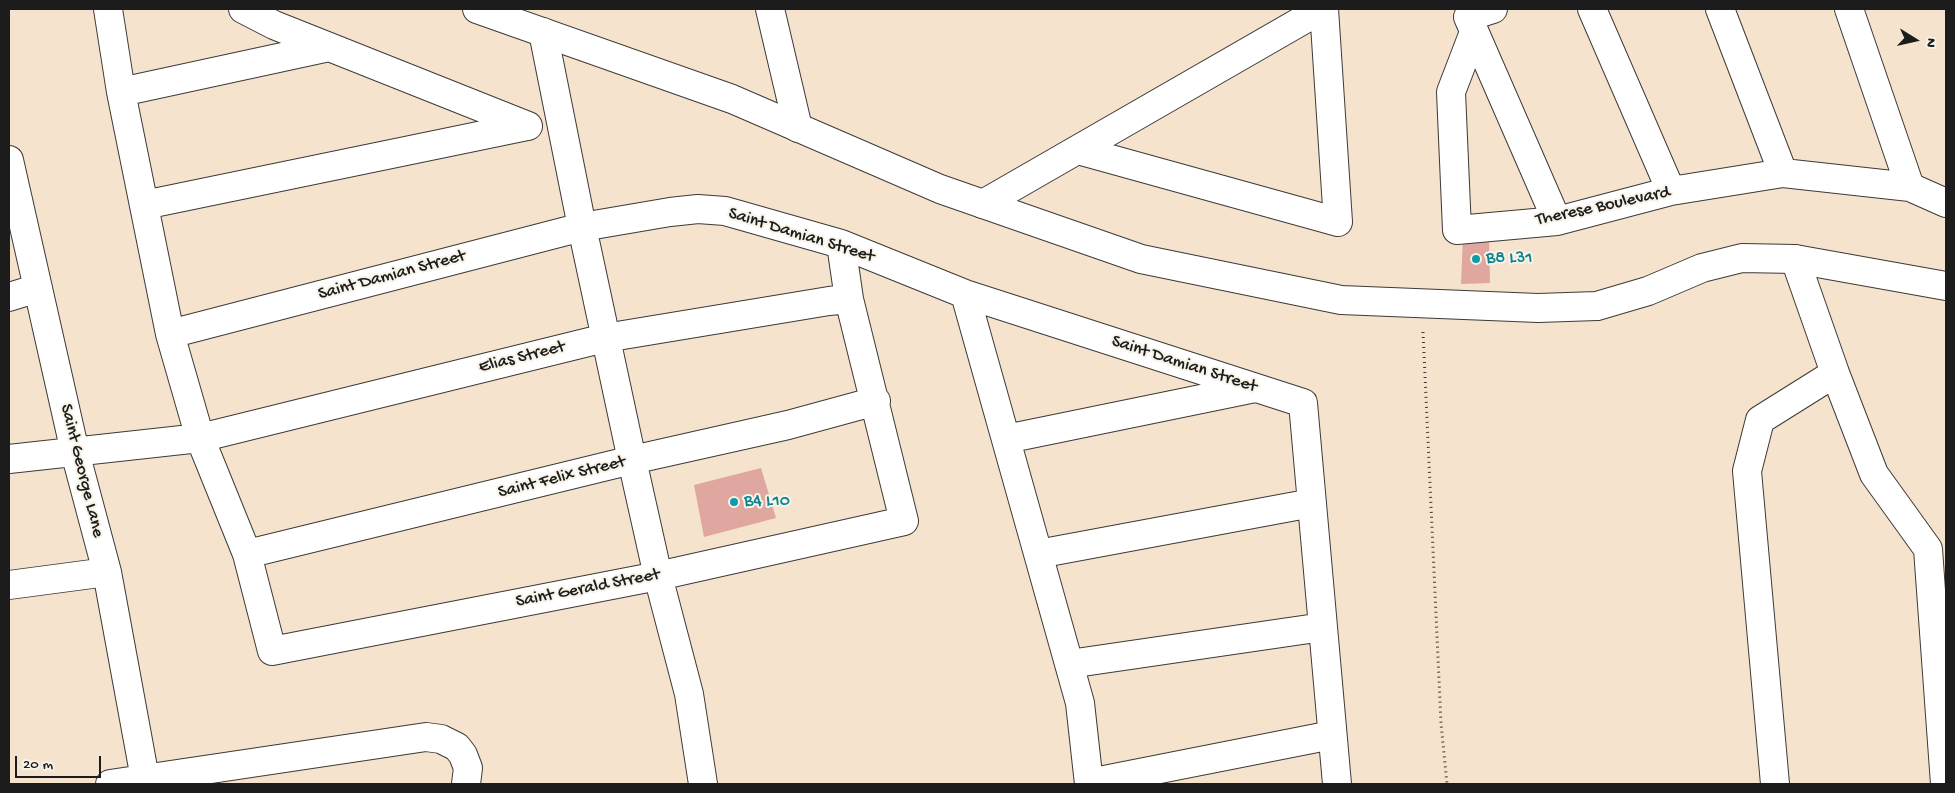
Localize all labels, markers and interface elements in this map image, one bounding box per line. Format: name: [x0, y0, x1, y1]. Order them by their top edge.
north arrow: [1890, 15, 1940, 65]
text: N: [1921, 37, 1939, 49]
street label: Therese Boulevard: [1534, 182, 1672, 232]
street label: Saint Damian Street: [725, 204, 877, 268]
street label: Saint Damian Street: [316, 246, 468, 306]
place label: B8 L31: [1486, 248, 1533, 270]
marker: B8 L31: [1470, 253, 1482, 265]
street label: Saint Damian Street: [1109, 331, 1259, 399]
street label: Elias Street: [477, 337, 567, 379]
street label: Saint George Lane: [54, 402, 108, 540]
street label: Saint Felix Street: [496, 452, 628, 504]
place label: B4 L10: [744, 491, 790, 513]
marker: B4 L10: [728, 496, 740, 508]
street label: Saint Gerald Street: [514, 564, 662, 614]
scale bar: [18, 746, 104, 778]
text: 20 m: [23, 756, 53, 774]

